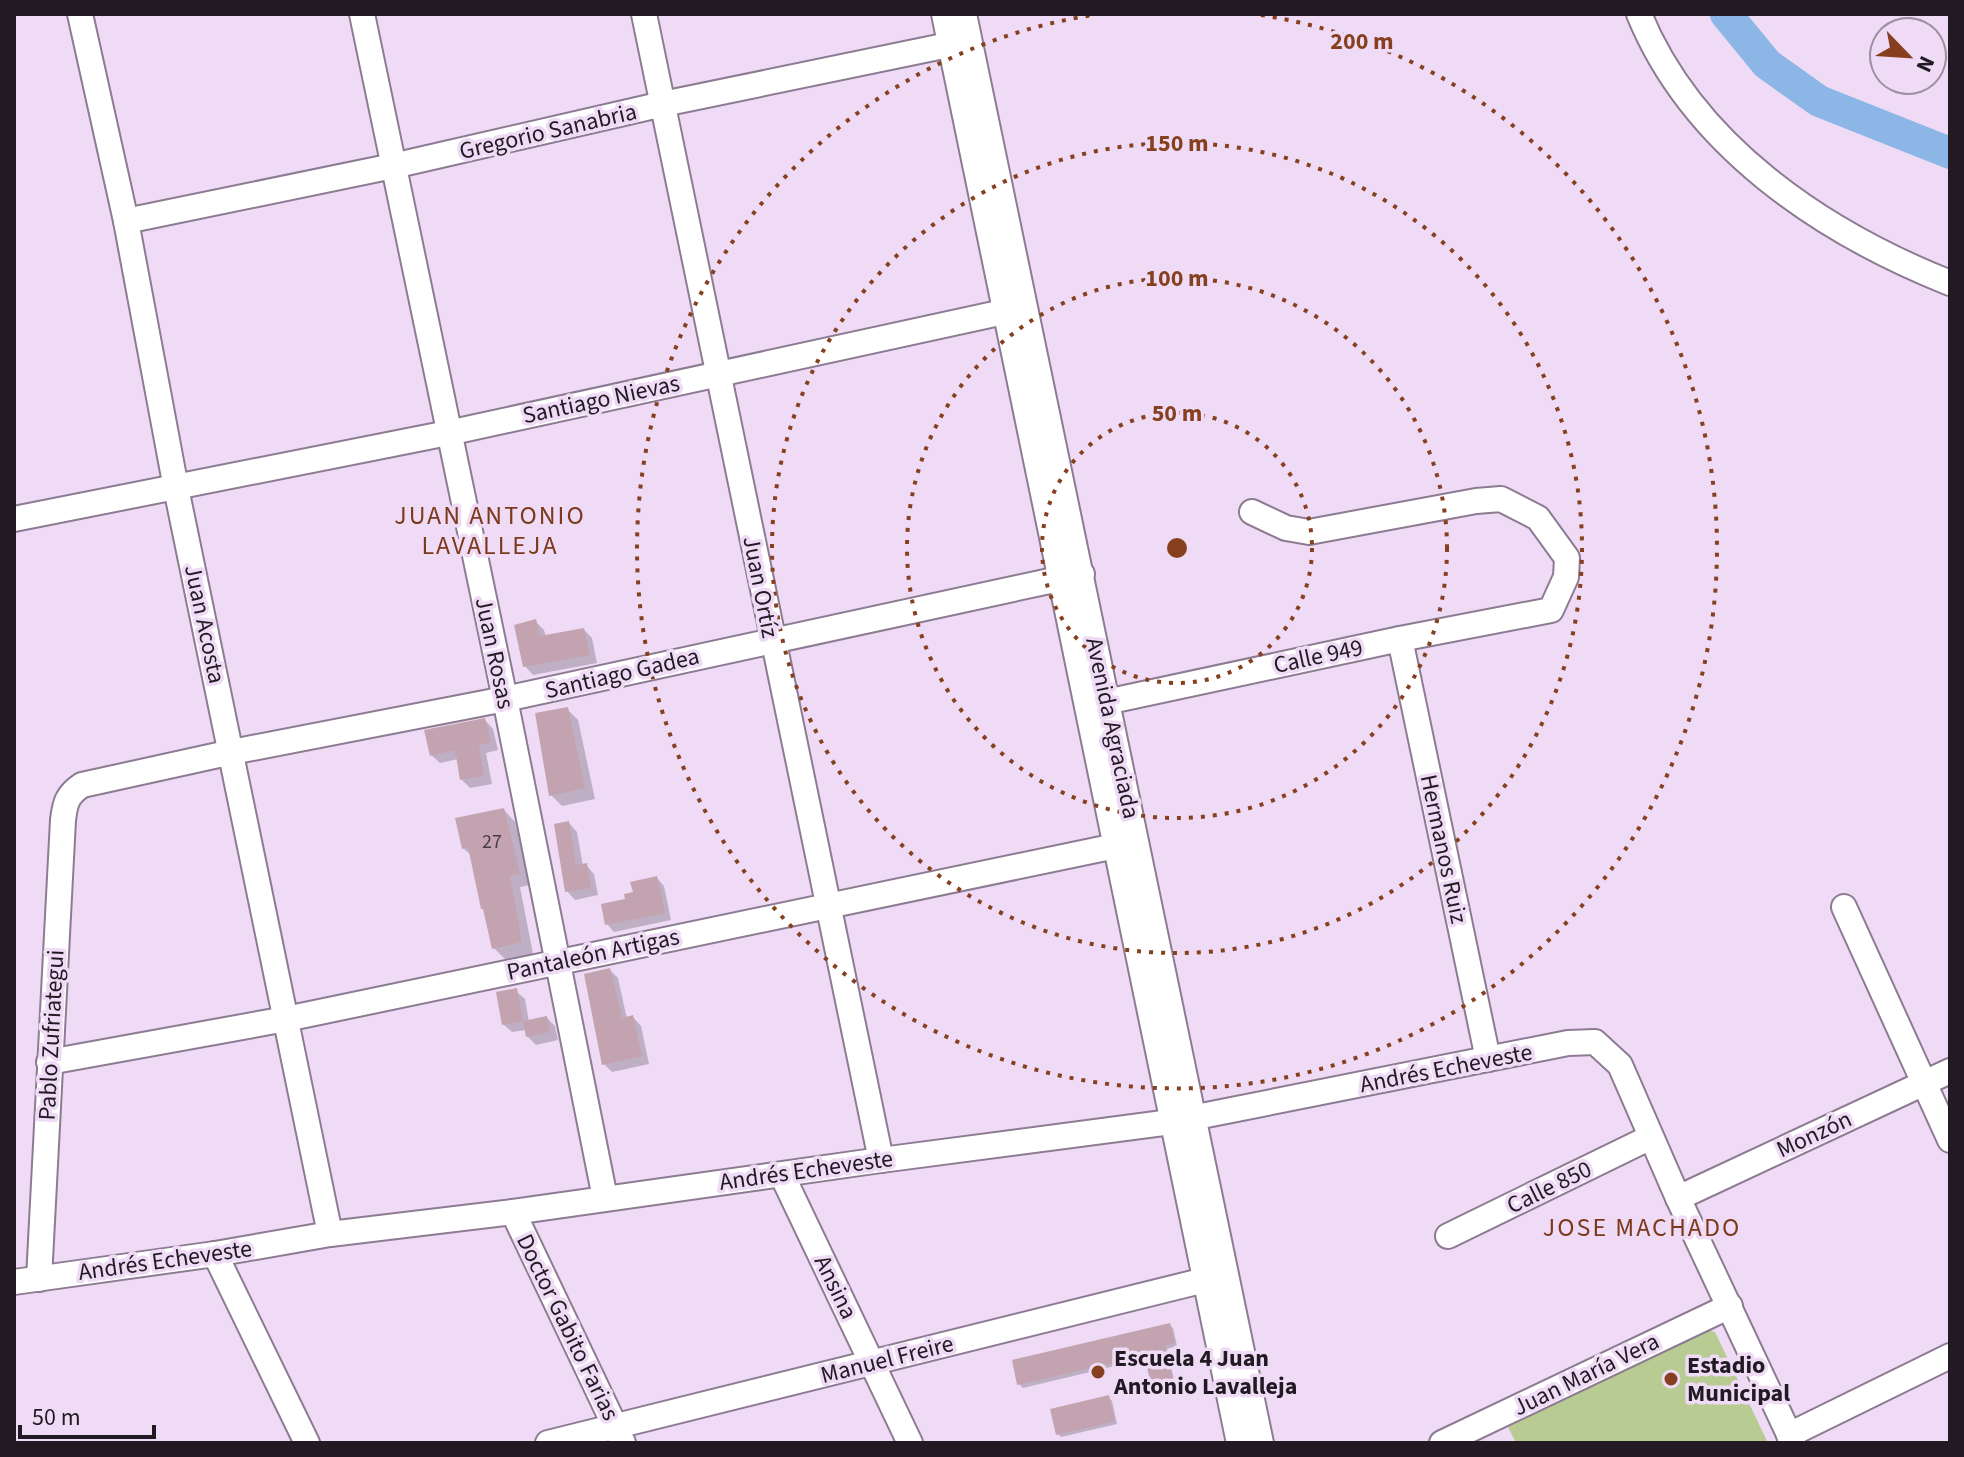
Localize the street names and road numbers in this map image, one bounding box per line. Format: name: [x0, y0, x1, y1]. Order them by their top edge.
street label: Gregorio Sanabria: [456, 94, 640, 169]
street label: Santiago Nievas: [519, 366, 683, 433]
street label: Juan Ortíz: [733, 533, 788, 641]
street label: Juan Acosta: [175, 562, 234, 687]
street label: Juan Rosas: [466, 594, 523, 712]
street label: Calle 949: [1270, 630, 1366, 683]
street label: Avenida Agraciada: [1076, 634, 1149, 822]
street label: Santiago Gadea: [541, 639, 703, 708]
street label: Hermanos Ruiz: [1411, 771, 1476, 927]
street label: Pantaleón Artigas: [504, 919, 683, 990]
street label: Pablo Zufriategui: [30, 949, 73, 1121]
street label: Andrés Echeveste: [1357, 1035, 1535, 1102]
street label: Monzón: [1771, 1102, 1858, 1167]
street label: Andrés Echeveste: [717, 1141, 895, 1200]
street label: Calle 850: [1501, 1152, 1598, 1223]
street label: Doctor Gabito Farias: [507, 1228, 628, 1426]
street label: Andrés Echeveste: [76, 1231, 254, 1290]
street label: Ansina: [805, 1249, 866, 1325]
street label: Juan María Vera: [1507, 1324, 1665, 1425]
street label: Manuel Freire: [817, 1326, 957, 1393]

